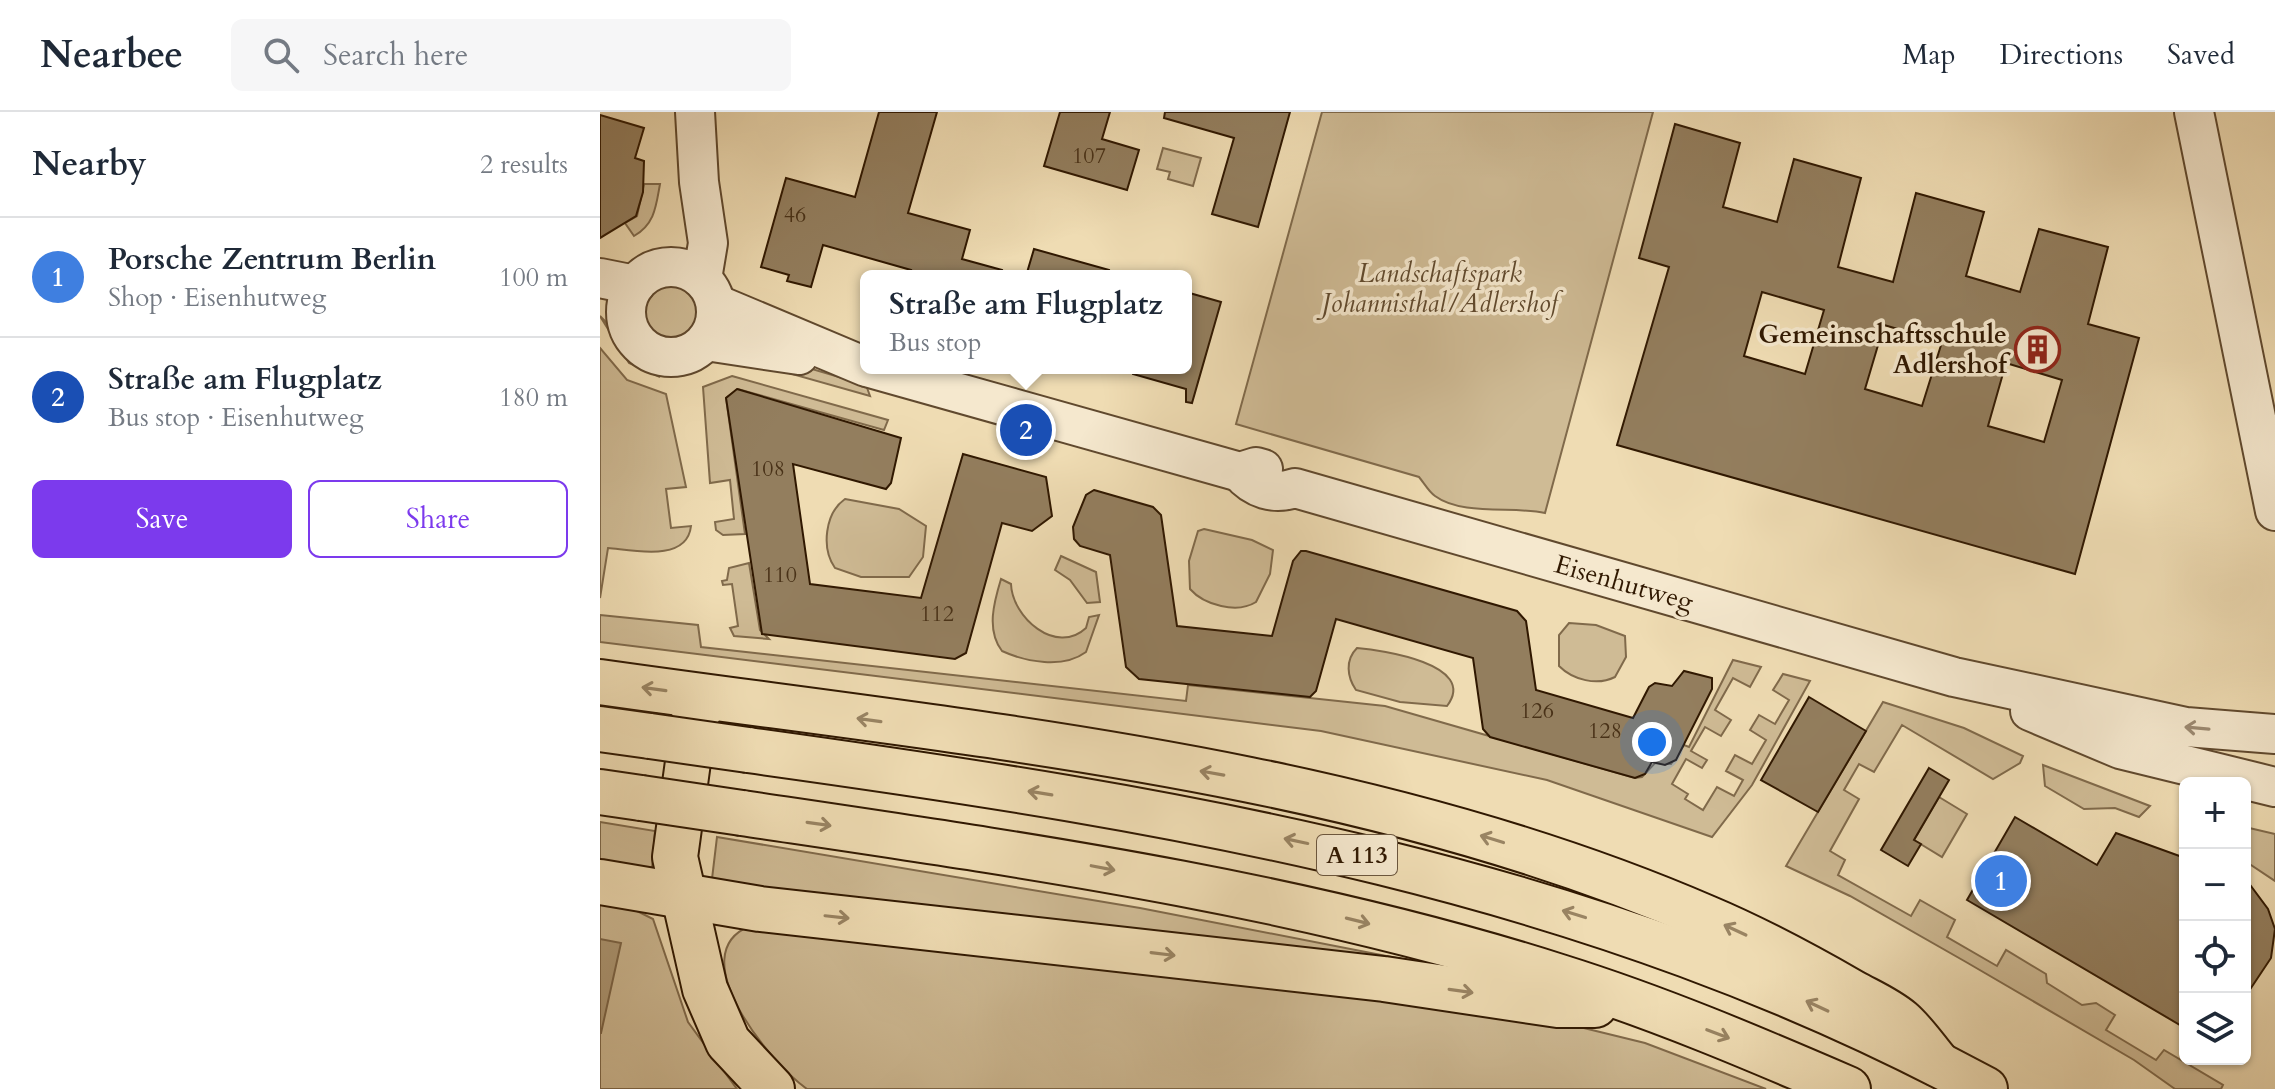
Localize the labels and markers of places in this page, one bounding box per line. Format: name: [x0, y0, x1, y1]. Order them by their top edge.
place label: Gemeinschaftsschule Adlershof: [1758, 317, 2011, 382]
building icon: Gemeinschaftsschule Adlershof: [2014, 325, 2062, 373]
pin: 2: [1000, 400, 1052, 460]
pin: 1: [1975, 851, 2027, 911]

